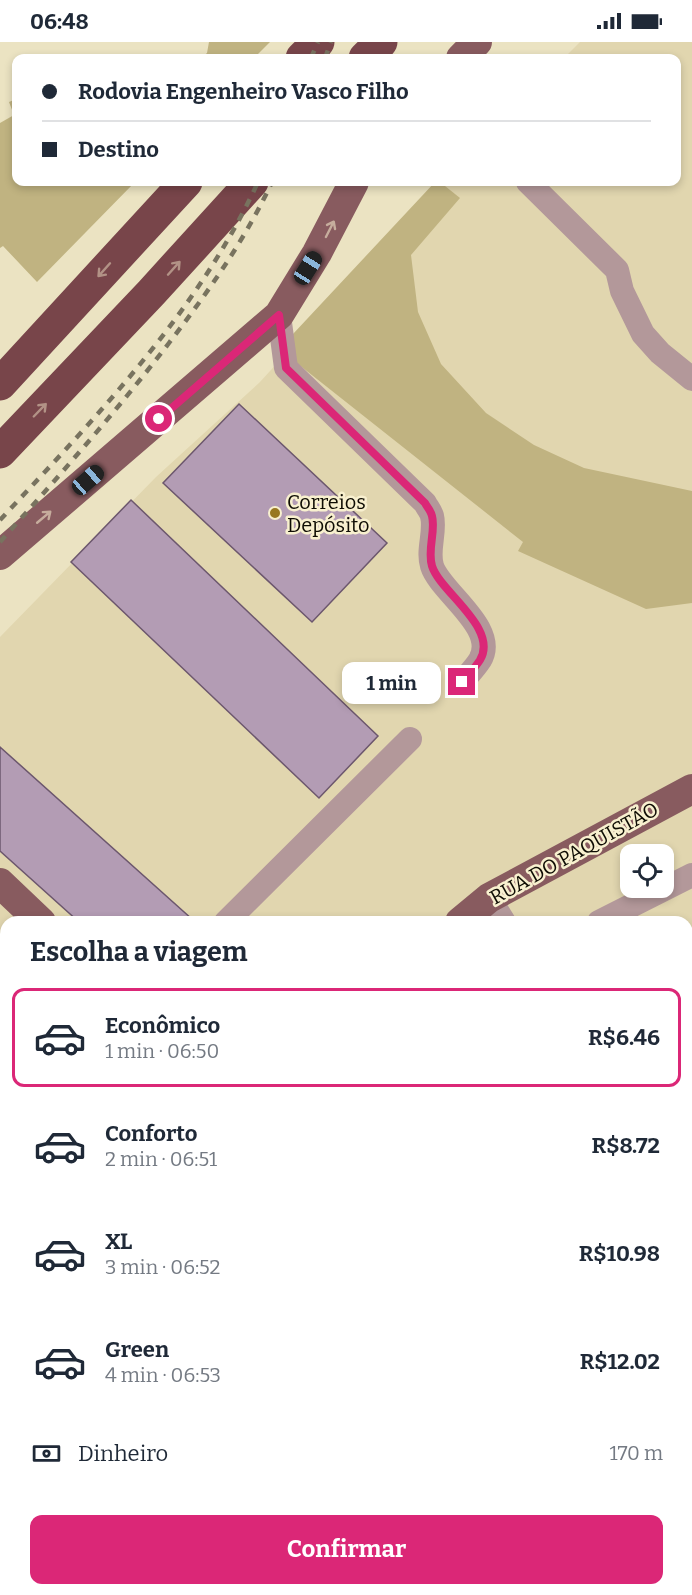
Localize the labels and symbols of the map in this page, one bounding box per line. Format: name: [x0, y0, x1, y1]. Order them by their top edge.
one-way arrow: [324, 220, 336, 238]
car: [291, 248, 325, 288]
one-way arrow: [167, 261, 181, 276]
one-way arrow: [96, 263, 111, 278]
one-way arrow: [33, 402, 48, 417]
route start: [145, 405, 172, 432]
car: [69, 461, 107, 499]
place label: Correios Depósito: [287, 490, 370, 537]
marker: Correios Depósito: [268, 506, 282, 520]
one-way arrow: [37, 510, 52, 524]
callout: 1 min: [342, 661, 441, 703]
route end: [448, 668, 475, 695]
street label: RUA DO PAQUISTÃO: [485, 797, 663, 909]

